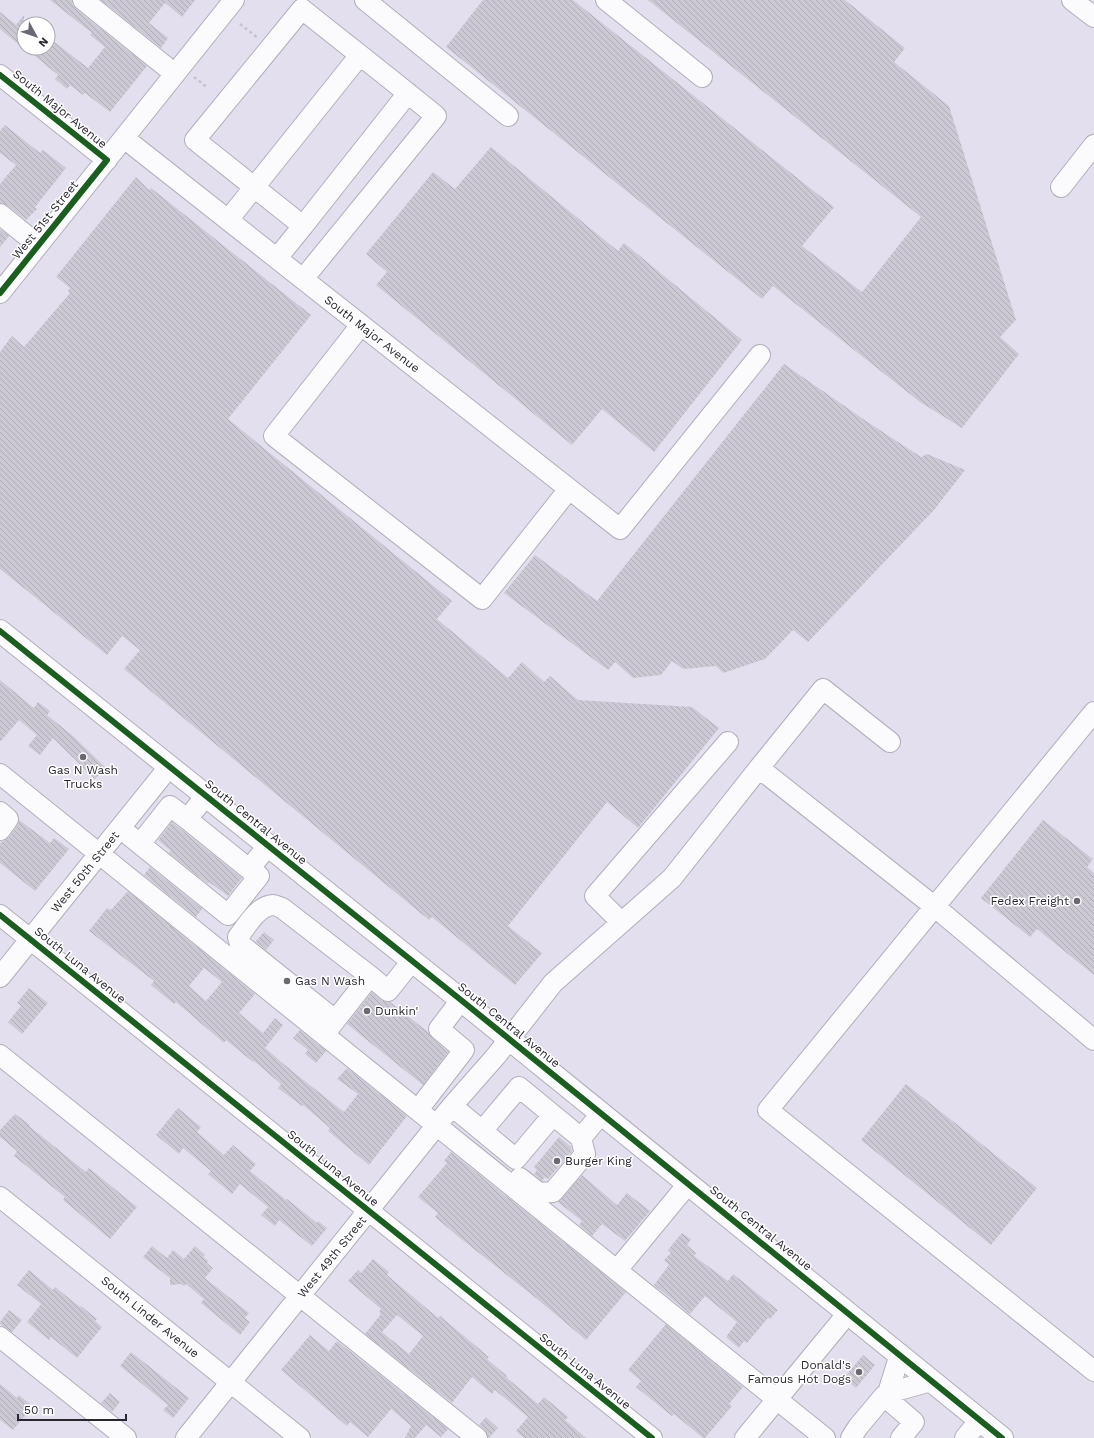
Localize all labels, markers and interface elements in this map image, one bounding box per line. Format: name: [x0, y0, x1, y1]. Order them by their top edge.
north arrow: [16, 16, 56, 56]
text: N: [36, 35, 51, 49]
street label: South Major Avenue: [10, 67, 110, 151]
street label: West 51st Street: [9, 178, 81, 262]
street label: South Major Avenue: [322, 293, 422, 376]
marker: Gas N Wash Trucks: [78, 752, 88, 762]
place label: Gas N Wash Trucks: [48, 763, 118, 791]
street label: South Central Avenue: [202, 777, 310, 868]
street label: West 50th Street: [48, 829, 122, 915]
place label: Fedex Freight: [991, 894, 1069, 908]
marker: Fedex Freight: [1072, 896, 1082, 906]
street label: South Luna Avenue: [32, 924, 128, 1006]
place label: Gas N Wash: [295, 974, 365, 988]
marker: Gas N Wash: [282, 976, 292, 986]
street label: South Central Avenue: [455, 980, 563, 1071]
place label: Dunkin': [375, 1004, 419, 1018]
marker: Dunkin': [362, 1006, 372, 1016]
street label: South Luna Avenue: [285, 1127, 381, 1209]
place label: Burger King: [565, 1154, 632, 1168]
marker: Burger King: [552, 1156, 562, 1166]
street label: South Central Avenue: [707, 1183, 815, 1274]
street label: West 49th Street: [295, 1213, 369, 1301]
street label: South Linder Avenue: [98, 1273, 202, 1361]
street label: South Luna Avenue: [537, 1330, 633, 1412]
place label: Donald's Famous Hot Dogs: [748, 1358, 851, 1386]
marker: Donald's Famous Hot Dogs: [854, 1367, 864, 1377]
scale bar: [18, 1396, 126, 1422]
text: 50 m: [24, 1403, 54, 1417]

